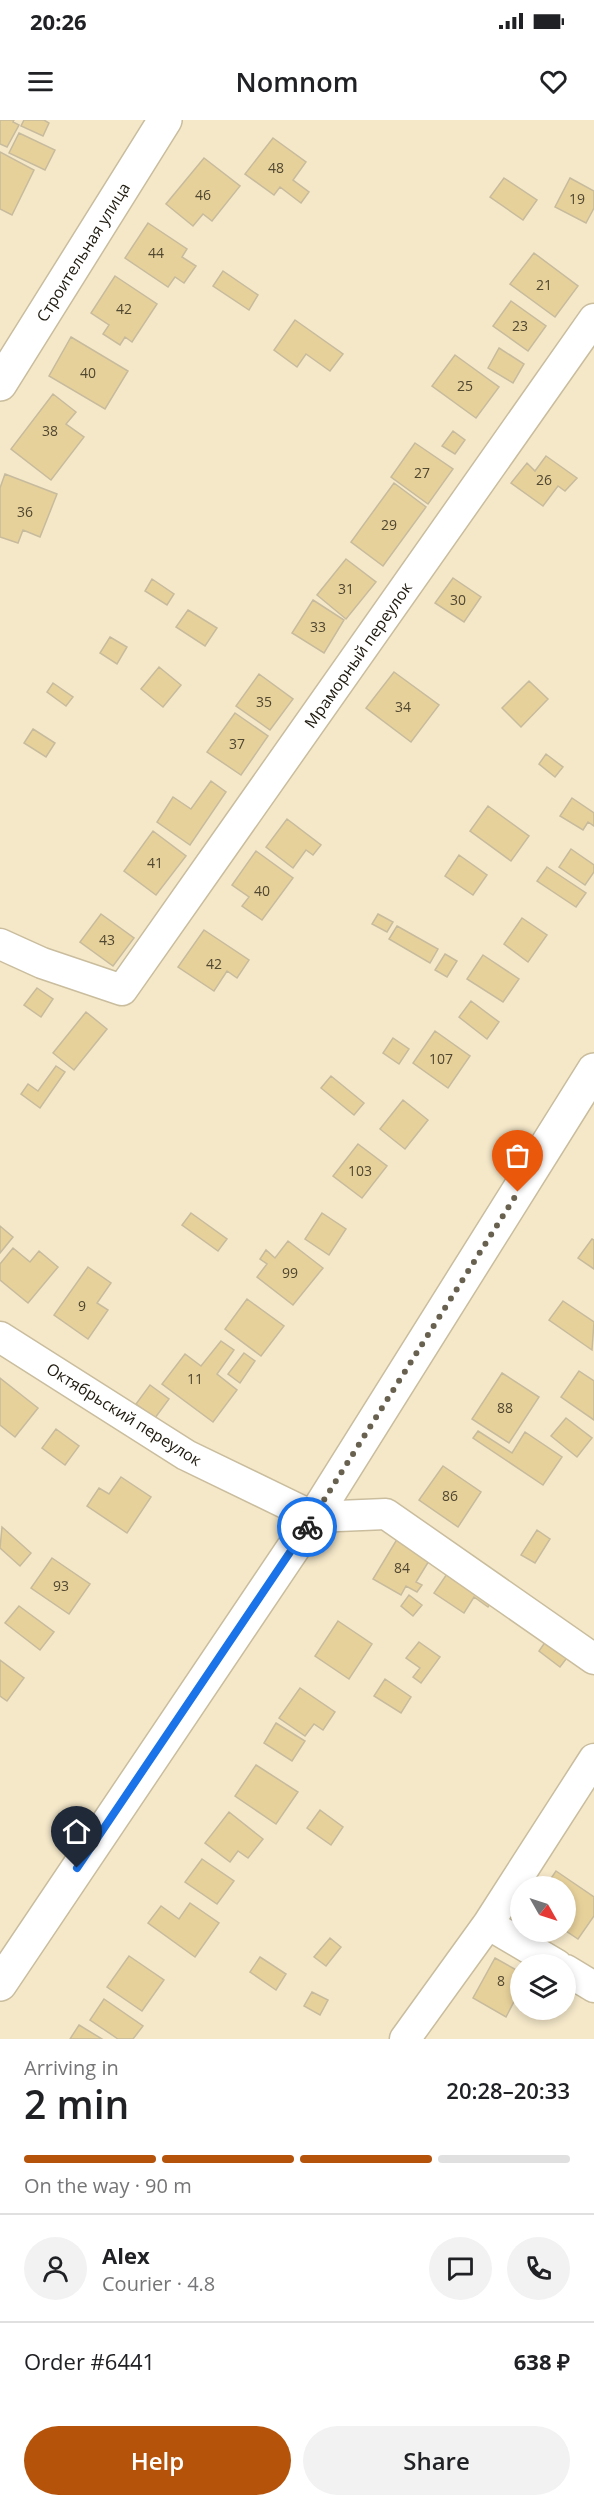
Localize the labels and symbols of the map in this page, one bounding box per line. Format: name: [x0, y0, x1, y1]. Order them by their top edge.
house number: 48: [268, 158, 284, 177]
street label: Строительная улица: [31, 178, 135, 326]
house number: 46: [195, 185, 211, 204]
house number: 19: [569, 189, 585, 208]
house number: 44: [148, 243, 164, 262]
house number: 21: [536, 275, 552, 294]
house number: 42: [116, 299, 132, 318]
house number: 23: [512, 316, 528, 335]
house number: 40: [80, 363, 96, 382]
house number: 25: [457, 376, 473, 395]
house number: 38: [42, 421, 58, 440]
house number: 27: [414, 463, 430, 482]
house number: 26: [536, 470, 552, 489]
house number: 36: [17, 502, 33, 521]
house number: 29: [381, 515, 397, 534]
street label: Мраморный переулок: [299, 577, 417, 732]
house number: 31: [338, 579, 354, 598]
house number: 30: [450, 590, 466, 609]
house number: 33: [310, 617, 326, 636]
house number: 35: [256, 692, 272, 711]
house number: 34: [395, 697, 411, 716]
house number: 37: [229, 734, 245, 753]
house number: 41: [147, 853, 163, 872]
house number: 40: [254, 881, 270, 900]
house number: 43: [99, 930, 115, 949]
house number: 42: [206, 954, 222, 973]
house number: 107: [429, 1049, 453, 1068]
pin: [492, 1130, 543, 1192]
house number: 103: [348, 1161, 372, 1180]
house number: 99: [282, 1263, 298, 1282]
house number: 9: [78, 1296, 86, 1315]
street label: Октябрьский переулок: [42, 1357, 206, 1471]
house number: 11: [187, 1369, 203, 1388]
house number: 88: [497, 1398, 513, 1417]
house number: 86: [442, 1486, 458, 1505]
courier: [277, 1497, 337, 1557]
house number: 84: [394, 1558, 410, 1577]
house number: 93: [53, 1576, 69, 1595]
pin: [51, 1806, 102, 1868]
north arrow: [510, 1876, 576, 1942]
house number: 8: [497, 1971, 505, 1990]

